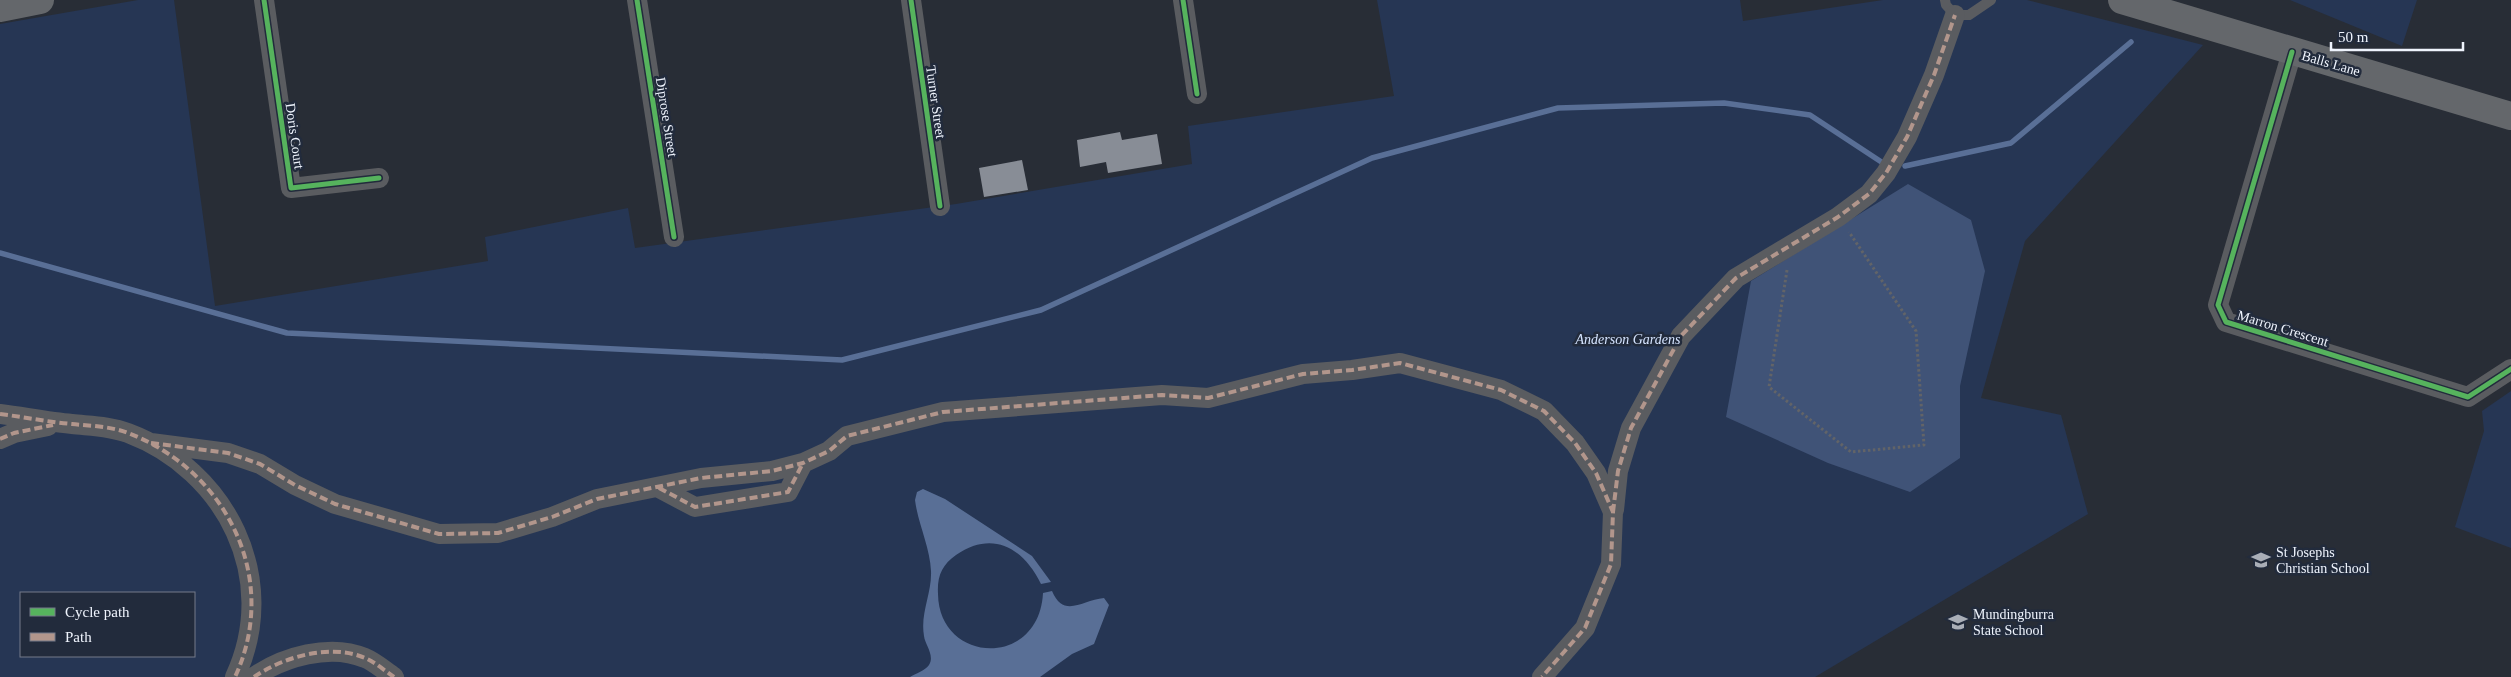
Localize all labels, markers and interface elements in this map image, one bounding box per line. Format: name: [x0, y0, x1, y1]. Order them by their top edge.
scale bar: [2331, 20, 2464, 52]
text: 50 m: [2338, 29, 2369, 45]
street label: Balls Lane: [2300, 48, 2362, 79]
street label: Turner Street: [923, 65, 948, 140]
street label: Diprose Street: [653, 76, 680, 158]
street label: Doris Court: [282, 102, 307, 170]
street label: Marron Crescent: [2235, 307, 2330, 349]
park label: Anderson Gardens: [1575, 332, 1681, 347]
place label: St Josephs Christian School: [2276, 545, 2370, 576]
school or university icon: St Josephs Christian School: [2250, 549, 2272, 571]
legend: [20, 592, 195, 657]
text: Cycle path: [65, 604, 130, 620]
place label: Mundingburra State School: [1973, 607, 2055, 638]
school or university icon: Mundingburra State School: [1947, 611, 1969, 633]
text: Path: [65, 629, 92, 645]

